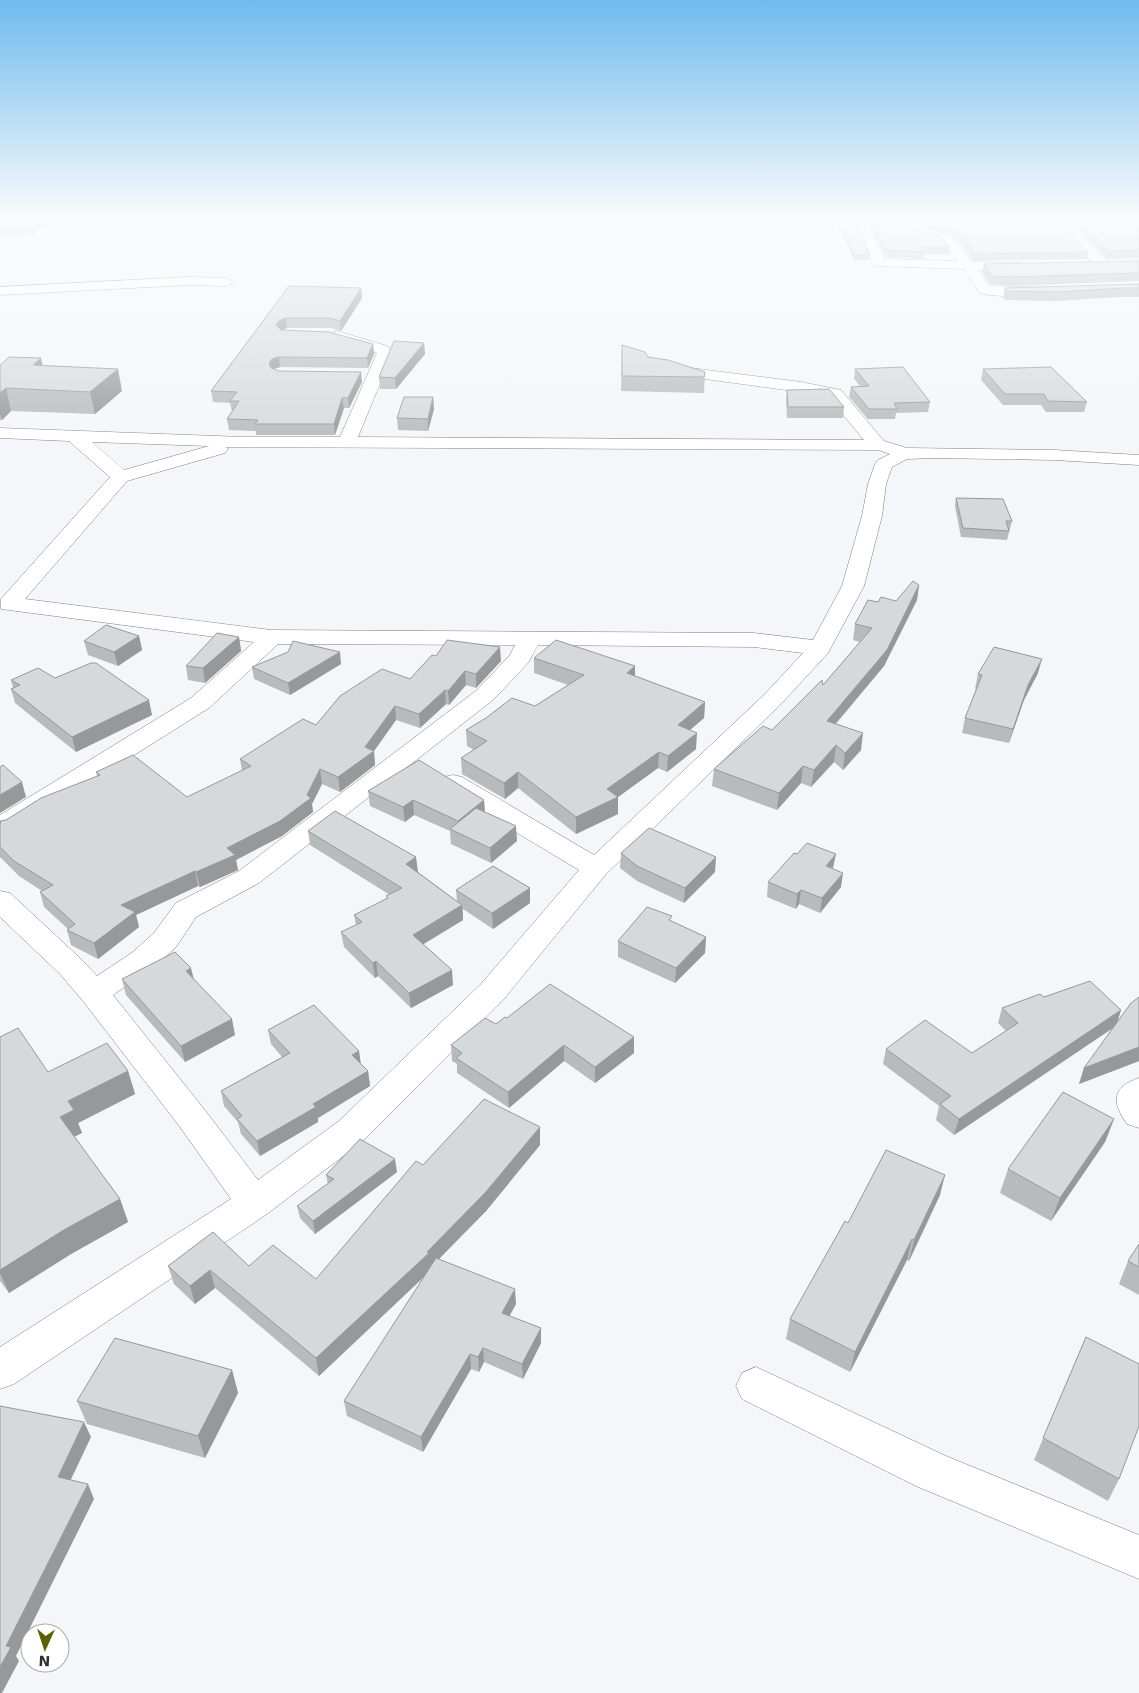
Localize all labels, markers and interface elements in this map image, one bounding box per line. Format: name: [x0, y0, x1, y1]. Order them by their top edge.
north arrow: [20, 1623, 70, 1673]
text: N: [38, 1653, 51, 1669]

